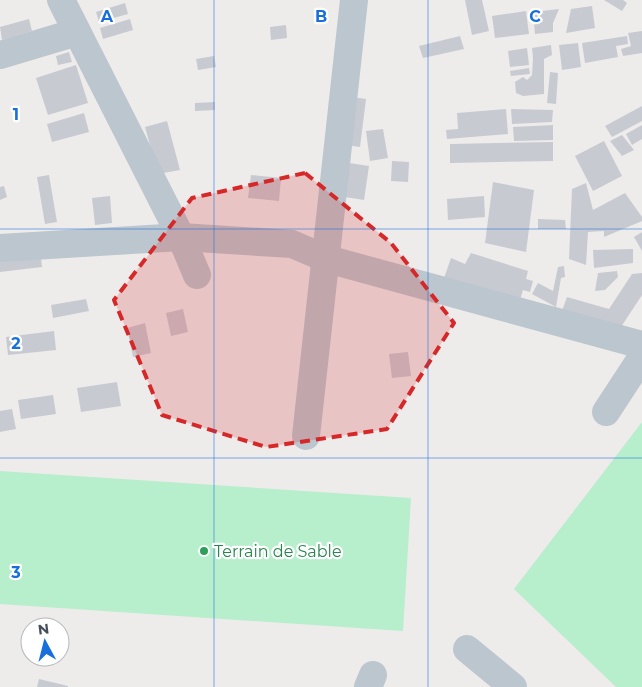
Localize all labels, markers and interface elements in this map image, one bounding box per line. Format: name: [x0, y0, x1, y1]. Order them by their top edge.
text: A: [100, 7, 114, 26]
text: B: [315, 7, 327, 26]
text: C: [529, 7, 541, 26]
text: 1: [13, 105, 19, 124]
text: 2: [11, 334, 21, 353]
place label: Terrain de Sable: [214, 542, 342, 561]
marker: Terrain de Sable: [198, 545, 210, 557]
text: 3: [10, 563, 21, 582]
north arrow: [20, 617, 70, 667]
text: N: [37, 619, 50, 639]

